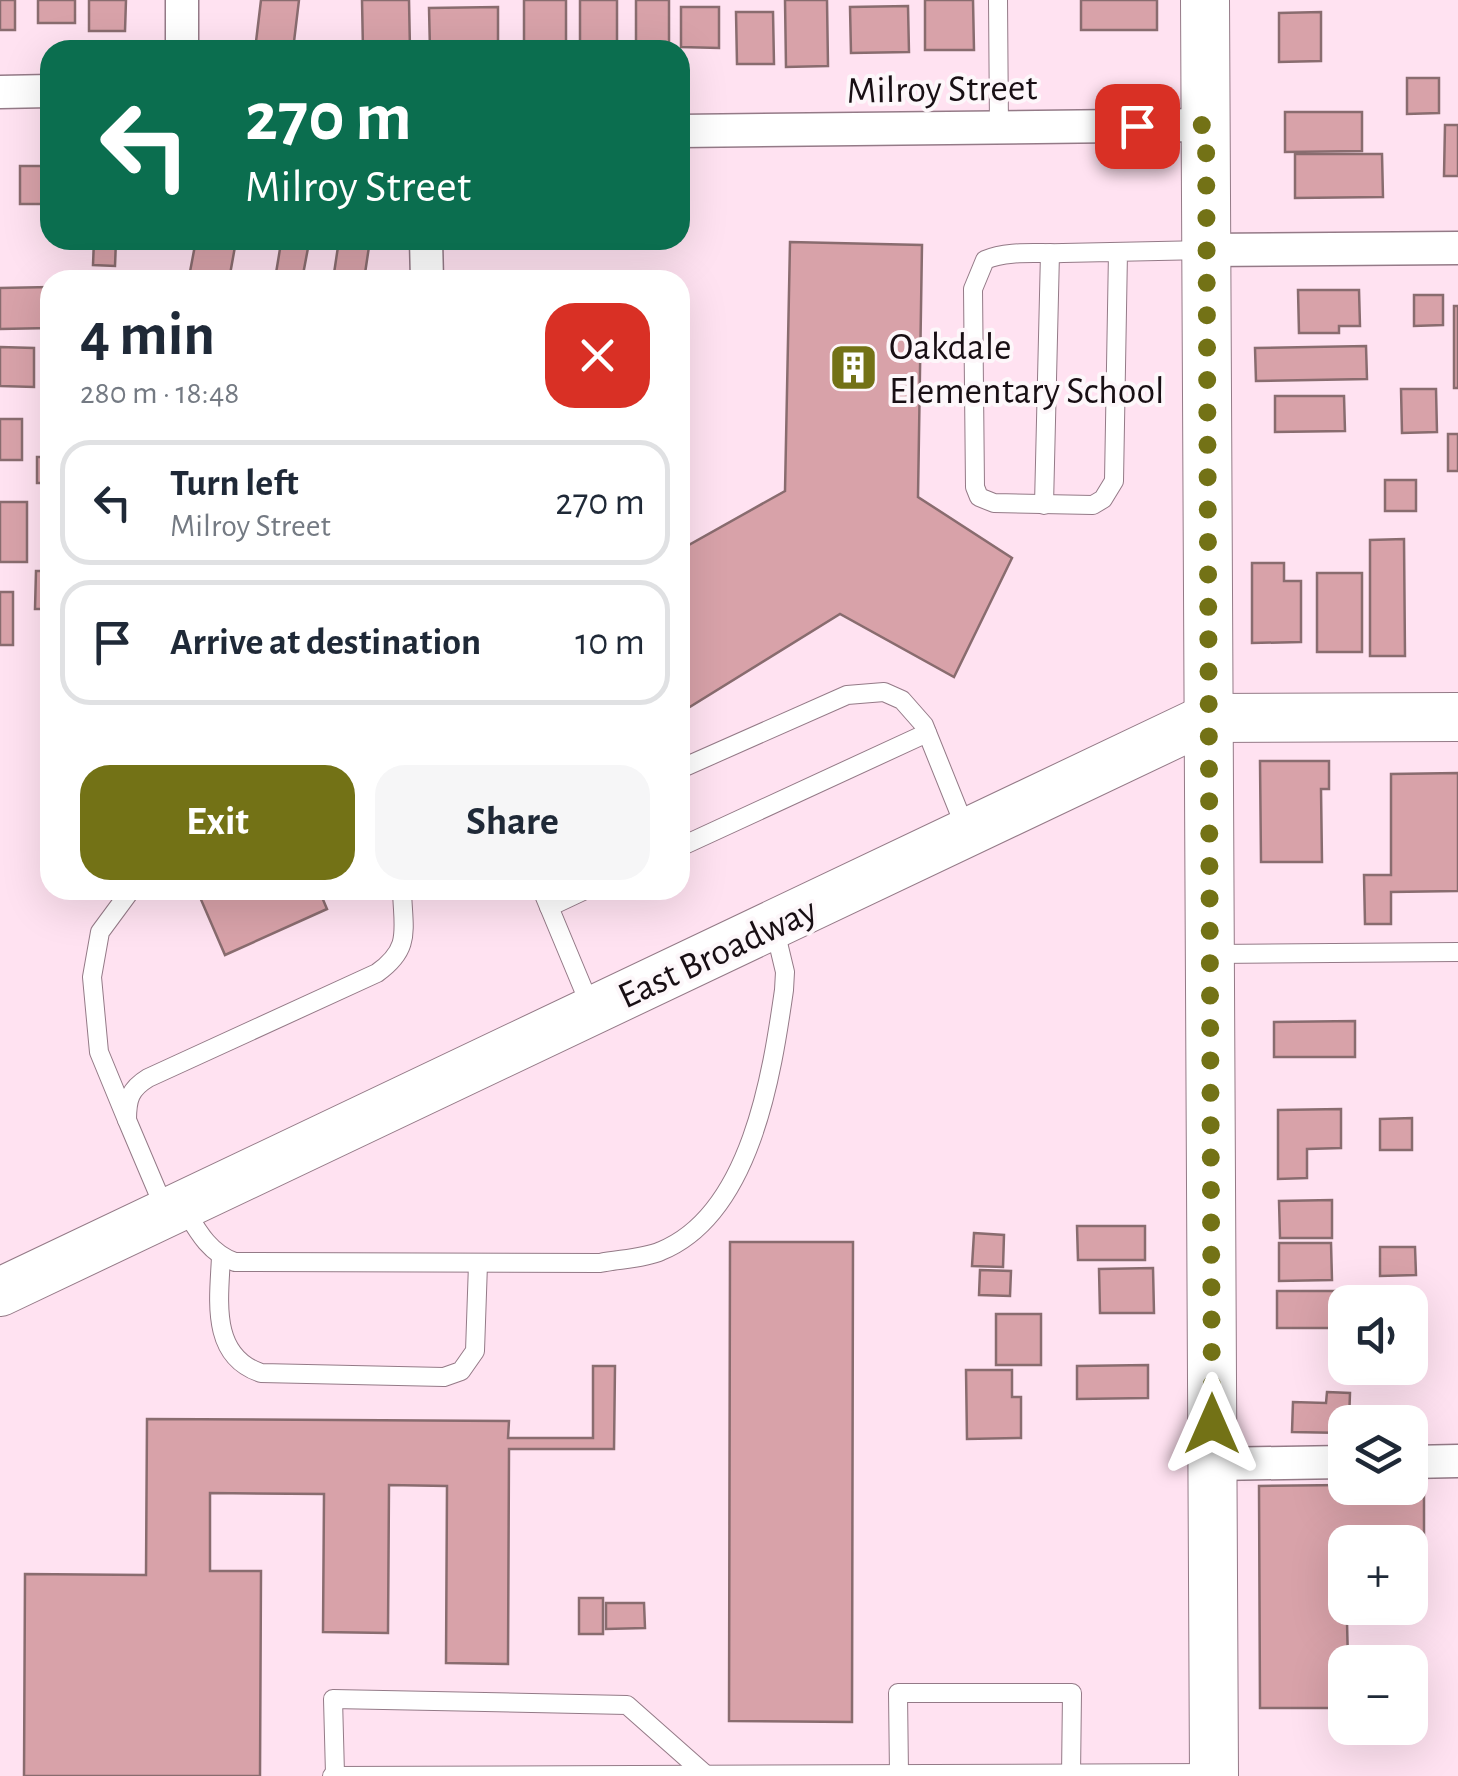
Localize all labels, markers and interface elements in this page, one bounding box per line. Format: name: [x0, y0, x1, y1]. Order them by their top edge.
street label: Milroy Street: [846, 69, 1038, 111]
icon: left: [80, 80, 210, 210]
text: 270 m: [245, 83, 412, 153]
pin: [1095, 84, 1180, 169]
icon: arrive: [1110, 99, 1165, 154]
text: Milroy Street: [245, 165, 471, 210]
button: close: [545, 303, 650, 408]
text: 4 min: [80, 306, 215, 366]
place label: Oakdale Elementary School: [889, 329, 1165, 411]
building icon: Oakdale Elementary School: [828, 342, 880, 394]
text: 280 m · 18:48: [80, 377, 239, 409]
text: Turn left: [170, 465, 298, 503]
icon: left: [85, 475, 140, 530]
text: 270 m: [555, 484, 645, 522]
text: Milroy Street: [170, 510, 331, 542]
icon: arrive: [85, 615, 140, 670]
text: Arrive at destination: [170, 624, 481, 662]
text: 10 m: [575, 624, 645, 662]
button: Exit: [80, 765, 355, 880]
button: Share: [375, 765, 650, 880]
street label: East Broadway: [613, 891, 823, 1016]
map controls: [1328, 1285, 1428, 1745]
button: sound: [1328, 1285, 1428, 1385]
position arrow: [1160, 1372, 1264, 1476]
button: layers: [1328, 1405, 1428, 1505]
button: +: [1328, 1525, 1428, 1625]
button: −: [1328, 1645, 1428, 1745]

